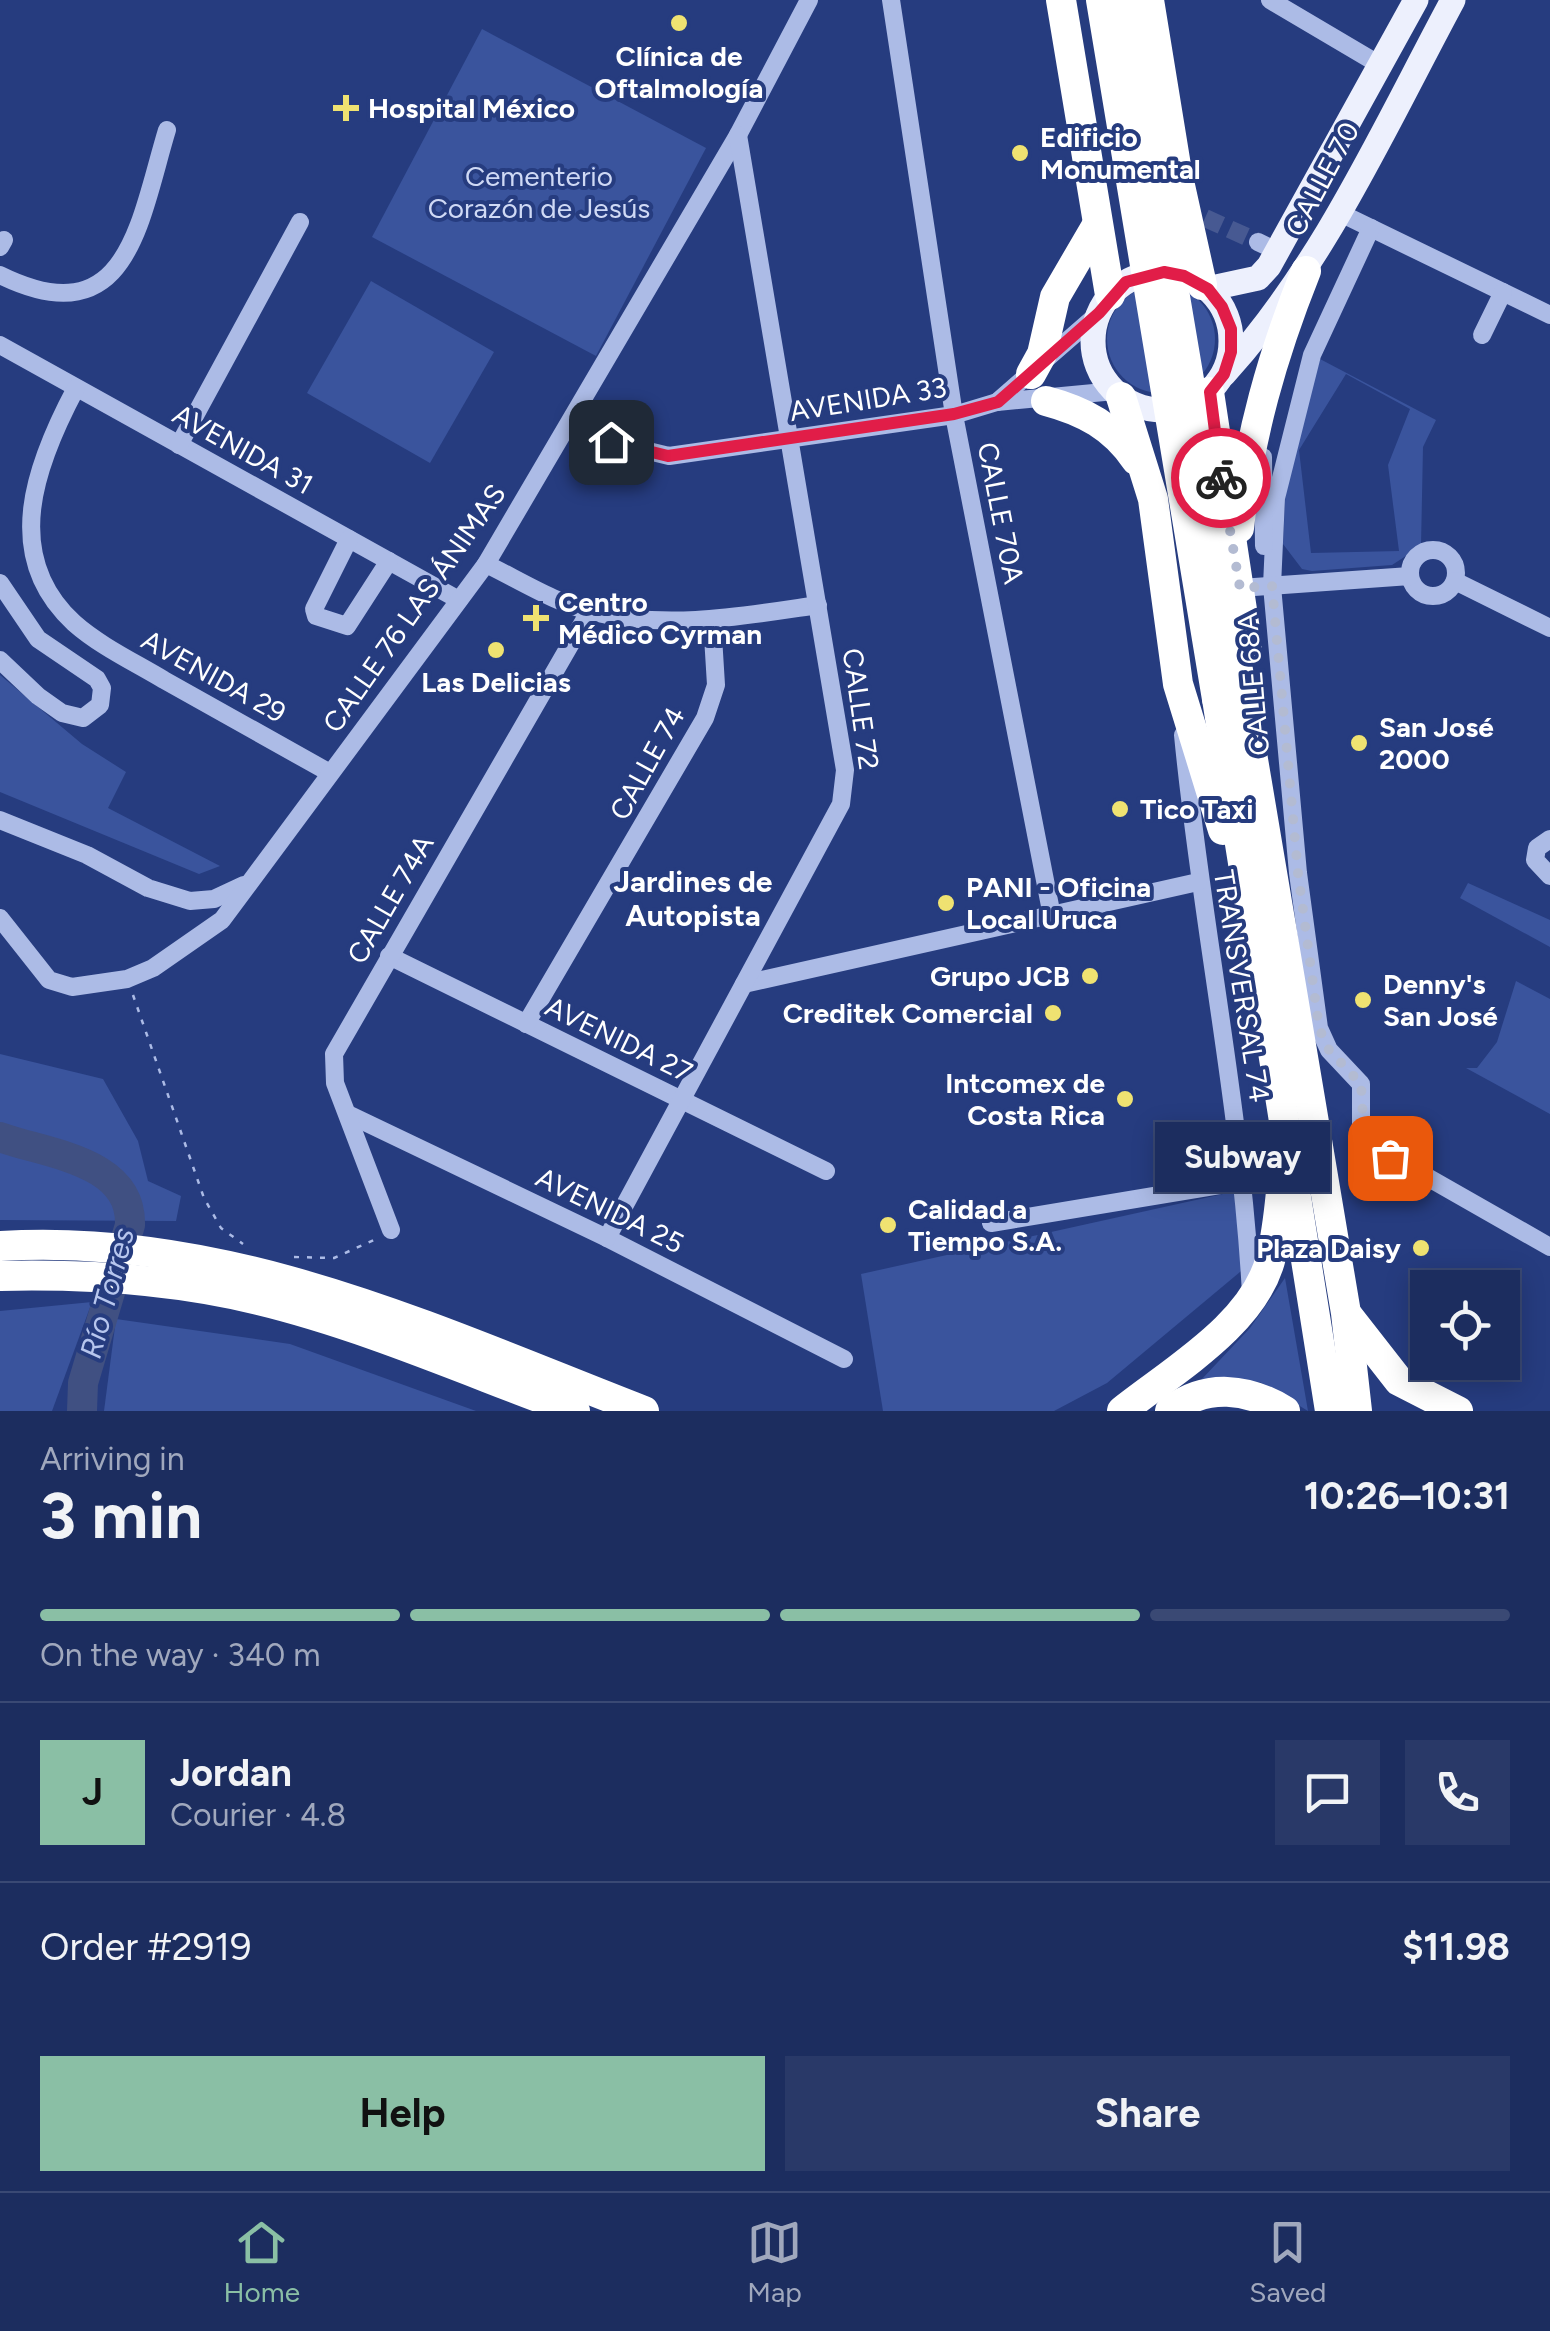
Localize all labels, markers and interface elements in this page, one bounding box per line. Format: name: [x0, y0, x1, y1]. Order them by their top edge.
marker: Clínica de Oftalmología: [668, 12, 690, 34]
place label: Clínica de Oftalmología: [595, 39, 763, 105]
place label: Hospital México: [368, 91, 575, 125]
marker: Hospital México: [333, 95, 359, 121]
street label: CALLE 70: [1278, 116, 1366, 242]
place label: Edificio Monumental: [1040, 120, 1201, 186]
marker: Edificio Monumental: [1009, 142, 1031, 164]
park label: Cementerio Corazón de Jesús: [428, 159, 650, 225]
street label: AVENIDA 33: [787, 370, 949, 428]
street label: AVENIDA 31: [167, 397, 319, 501]
pin: [569, 400, 654, 485]
icon: home: [584, 415, 639, 470]
courier: [1171, 428, 1271, 528]
street label: CALLE 70A: [971, 439, 1031, 587]
icon: bike: [1194, 451, 1249, 506]
street label: CALLE 76 LAS ÁNIMAS: [315, 477, 513, 739]
place label: Centro Médico Cyrman: [558, 585, 762, 651]
marker: Centro Médico Cyrman: [523, 605, 549, 631]
street label: CALLE 68A: [1230, 611, 1276, 757]
street label: AVENIDA 29: [136, 622, 292, 730]
marker: Las Delicias: [485, 639, 507, 661]
street label: CALLE 72: [836, 646, 886, 772]
place label: Las Delicias: [421, 665, 571, 699]
street label: CALLE 74: [602, 700, 692, 826]
place label: San José 2000: [1379, 710, 1494, 776]
marker: San José 2000: [1348, 732, 1370, 754]
place label: Tico Taxi: [1140, 792, 1254, 826]
marker: Tico Taxi: [1109, 798, 1131, 820]
street label: CALLE 74A: [339, 828, 441, 969]
district label: Jardines de Autopista: [614, 863, 773, 934]
street label: TRANSVERSAL 74: [1207, 868, 1277, 1104]
place label: PANI - Oficina Local Uruca: [966, 870, 1151, 936]
marker: PANI - Oficina Local Uruca: [935, 892, 957, 914]
place label: Grupo JCB: [930, 959, 1070, 993]
marker: Grupo JCB: [1079, 965, 1101, 987]
place label: Denny's San José: [1383, 967, 1498, 1033]
street label: AVENIDA 27: [540, 989, 698, 1089]
marker: Denny's San José: [1352, 989, 1374, 1011]
place label: Creditek Comercial: [783, 996, 1033, 1030]
marker: Creditek Comercial: [1042, 1002, 1064, 1024]
place label: Intcomex de Costa Rica: [945, 1066, 1105, 1132]
marker: Intcomex de Costa Rica: [1114, 1088, 1136, 1110]
pin: [1348, 1116, 1433, 1201]
callout: Subway: [1155, 1123, 1330, 1193]
icon: bag: [1363, 1131, 1418, 1186]
text: Subway: [1184, 1138, 1301, 1176]
street label: AVENIDA 25: [531, 1160, 689, 1260]
place label: Calidad a Tiempo S.A.: [908, 1192, 1062, 1258]
marker: Calidad a Tiempo S.A.: [877, 1214, 899, 1236]
water label: Río Torres: [72, 1224, 142, 1362]
place label: Plaza Daisy: [1256, 1231, 1402, 1265]
marker: Plaza Daisy: [1410, 1237, 1432, 1259]
map controls: [1410, 1270, 1520, 1380]
button: locate: [1410, 1270, 1520, 1380]
text: Arriving in: [40, 1440, 185, 1478]
text: 10:26–10:31: [1304, 1473, 1510, 1519]
text: 3 min: [40, 1476, 202, 1554]
text: On the way · 340 m: [40, 1636, 320, 1674]
button: chat: [1275, 1740, 1380, 1845]
button: phone: [1405, 1740, 1510, 1845]
text: Jordan: [170, 1750, 292, 1796]
text: J: [82, 1769, 103, 1815]
text: Courier · 4.8: [170, 1796, 346, 1834]
text: Order #2919: [40, 1924, 251, 1970]
text: $11.98: [1402, 1924, 1510, 1970]
button: Help: [40, 2056, 765, 2171]
button: Share: [785, 2056, 1510, 2171]
tab: Home: [224, 2215, 300, 2309]
tab: Map: [747, 2215, 802, 2309]
tab: Saved: [1249, 2215, 1326, 2309]

